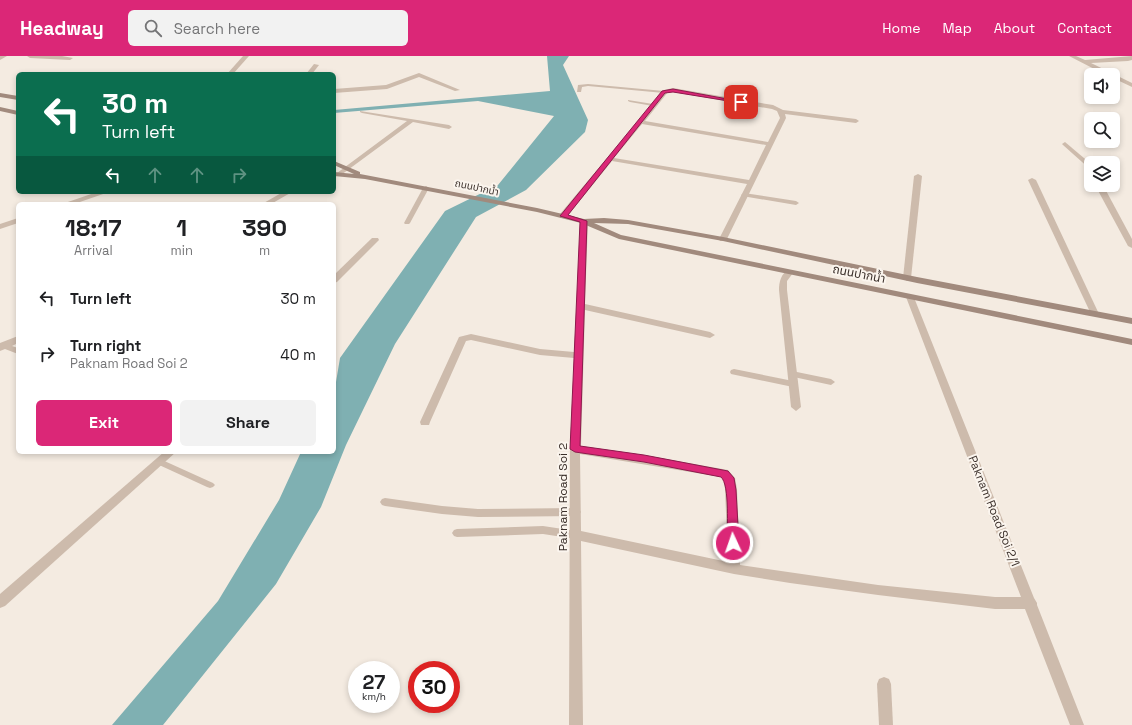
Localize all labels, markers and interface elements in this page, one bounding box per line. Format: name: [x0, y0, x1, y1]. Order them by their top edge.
search box: [128, 10, 408, 46]
text: Headway: [20, 16, 104, 41]
icon: search: [142, 17, 164, 39]
text: Search here: [174, 19, 260, 38]
text: Home: [882, 19, 920, 37]
text: Map: [942, 19, 972, 37]
text: About: [994, 19, 1035, 37]
text: Contact: [1057, 19, 1112, 37]
map controls: [1084, 68, 1120, 192]
button: sound: [1084, 68, 1120, 104]
text: 30 m: [102, 85, 168, 121]
pin: [724, 85, 758, 119]
icon: left: [36, 88, 88, 140]
icon: arrive: [730, 91, 752, 113]
button: search: [1084, 112, 1120, 148]
text: Turn left: [102, 120, 175, 143]
button: layers: [1084, 156, 1120, 192]
icon: left: [102, 164, 124, 186]
icon: ahead: [144, 164, 166, 186]
icon: ahead: [186, 164, 208, 186]
icon: right: [228, 164, 250, 186]
street label: ถนนปากน้ำ: [454, 176, 500, 198]
text: 18:17: [65, 212, 122, 243]
text: 1: [176, 212, 187, 243]
text: 390: [242, 212, 287, 243]
text: Arrival: [74, 242, 113, 259]
text: min: [171, 242, 193, 259]
text: m: [259, 242, 270, 259]
street label: ถนนปากน้ำ: [831, 260, 887, 287]
icon: left: [36, 287, 58, 309]
text: Turn left: [70, 289, 132, 308]
text: 30 m: [281, 289, 316, 308]
text: Turn right: [70, 336, 141, 355]
icon: right: [36, 343, 58, 365]
text: 40 m: [280, 345, 316, 364]
text: Paknam Road Soi 2: [70, 355, 188, 372]
button: Exit: [36, 400, 172, 446]
button: Share: [180, 400, 316, 446]
street label: Paknam Road Soi 2: [555, 443, 571, 551]
street label: Paknam Road Soi 2/1: [964, 453, 1024, 569]
position arrow: [712, 522, 754, 564]
speed limit sign: 30: [408, 661, 460, 713]
text: 27: [363, 669, 385, 695]
text: km/h: [362, 690, 386, 703]

